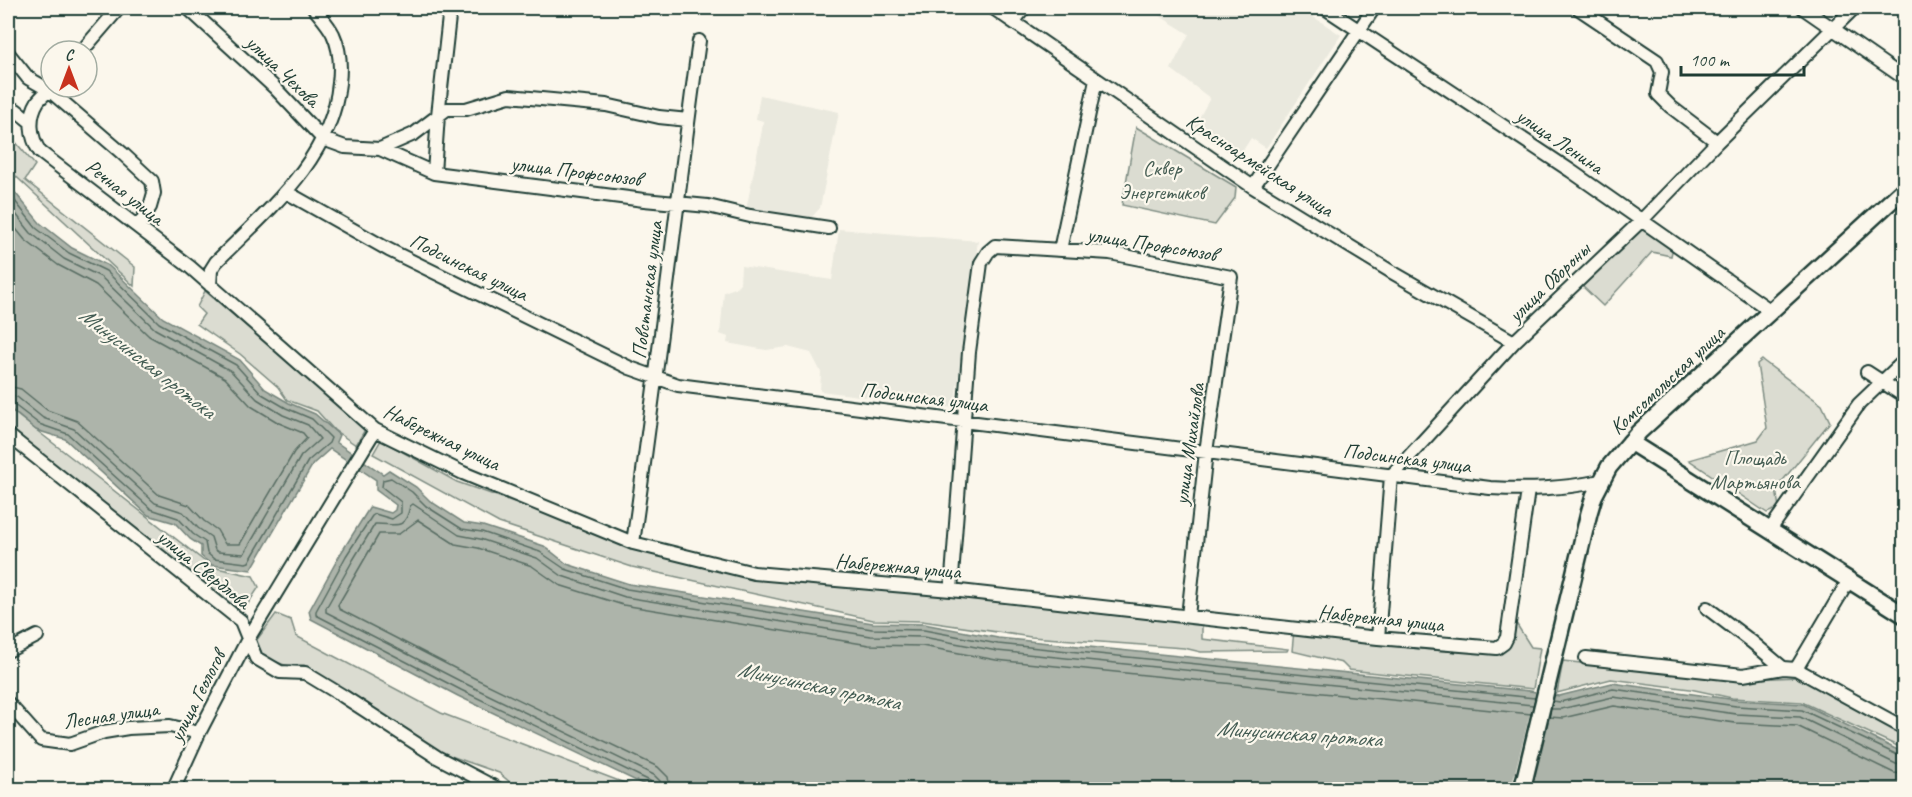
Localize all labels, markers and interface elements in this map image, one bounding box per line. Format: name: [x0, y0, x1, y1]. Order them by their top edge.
street label: улица Чехова: [239, 28, 327, 114]
north arrow: [39, 39, 99, 99]
scale bar: [1681, 39, 1804, 77]
text: С: [65, 45, 75, 65]
text: 100 m: [1690, 49, 1731, 71]
street label: улица Ленина: [1510, 101, 1611, 181]
street label: Красноармейская улица: [1181, 108, 1340, 223]
street label: улица Профсоюзов: [507, 150, 647, 192]
street label: Речная улица: [81, 153, 171, 232]
park label: Сквер Энергетиков: [1119, 155, 1209, 205]
street label: Повстанская улица: [626, 218, 669, 360]
street label: улица Профсоюзов: [1083, 221, 1223, 268]
street label: Подсинская улица: [406, 227, 534, 308]
street label: улица Обороны: [1501, 235, 1597, 329]
water label: Минусинская протока: [74, 301, 223, 426]
street label: Комсомольская улица: [1604, 319, 1731, 440]
street label: Подсинская улица: [859, 376, 991, 418]
street label: улица Михайлова: [1167, 380, 1211, 508]
street label: Набережная улица: [380, 398, 506, 477]
street label: Подсинская улица: [1342, 437, 1474, 479]
park label: Площадь Мартьянова: [1710, 445, 1802, 495]
street label: улица Свердлова: [151, 522, 258, 616]
street label: Набережная улица: [834, 548, 963, 585]
street label: Набережная улица: [1317, 598, 1447, 638]
street label: улица Геологов: [162, 642, 233, 748]
water label: Минусинская протока: [735, 655, 905, 717]
street label: Лесная улица: [62, 695, 163, 735]
water label: Минусинская протока: [1216, 714, 1384, 754]

